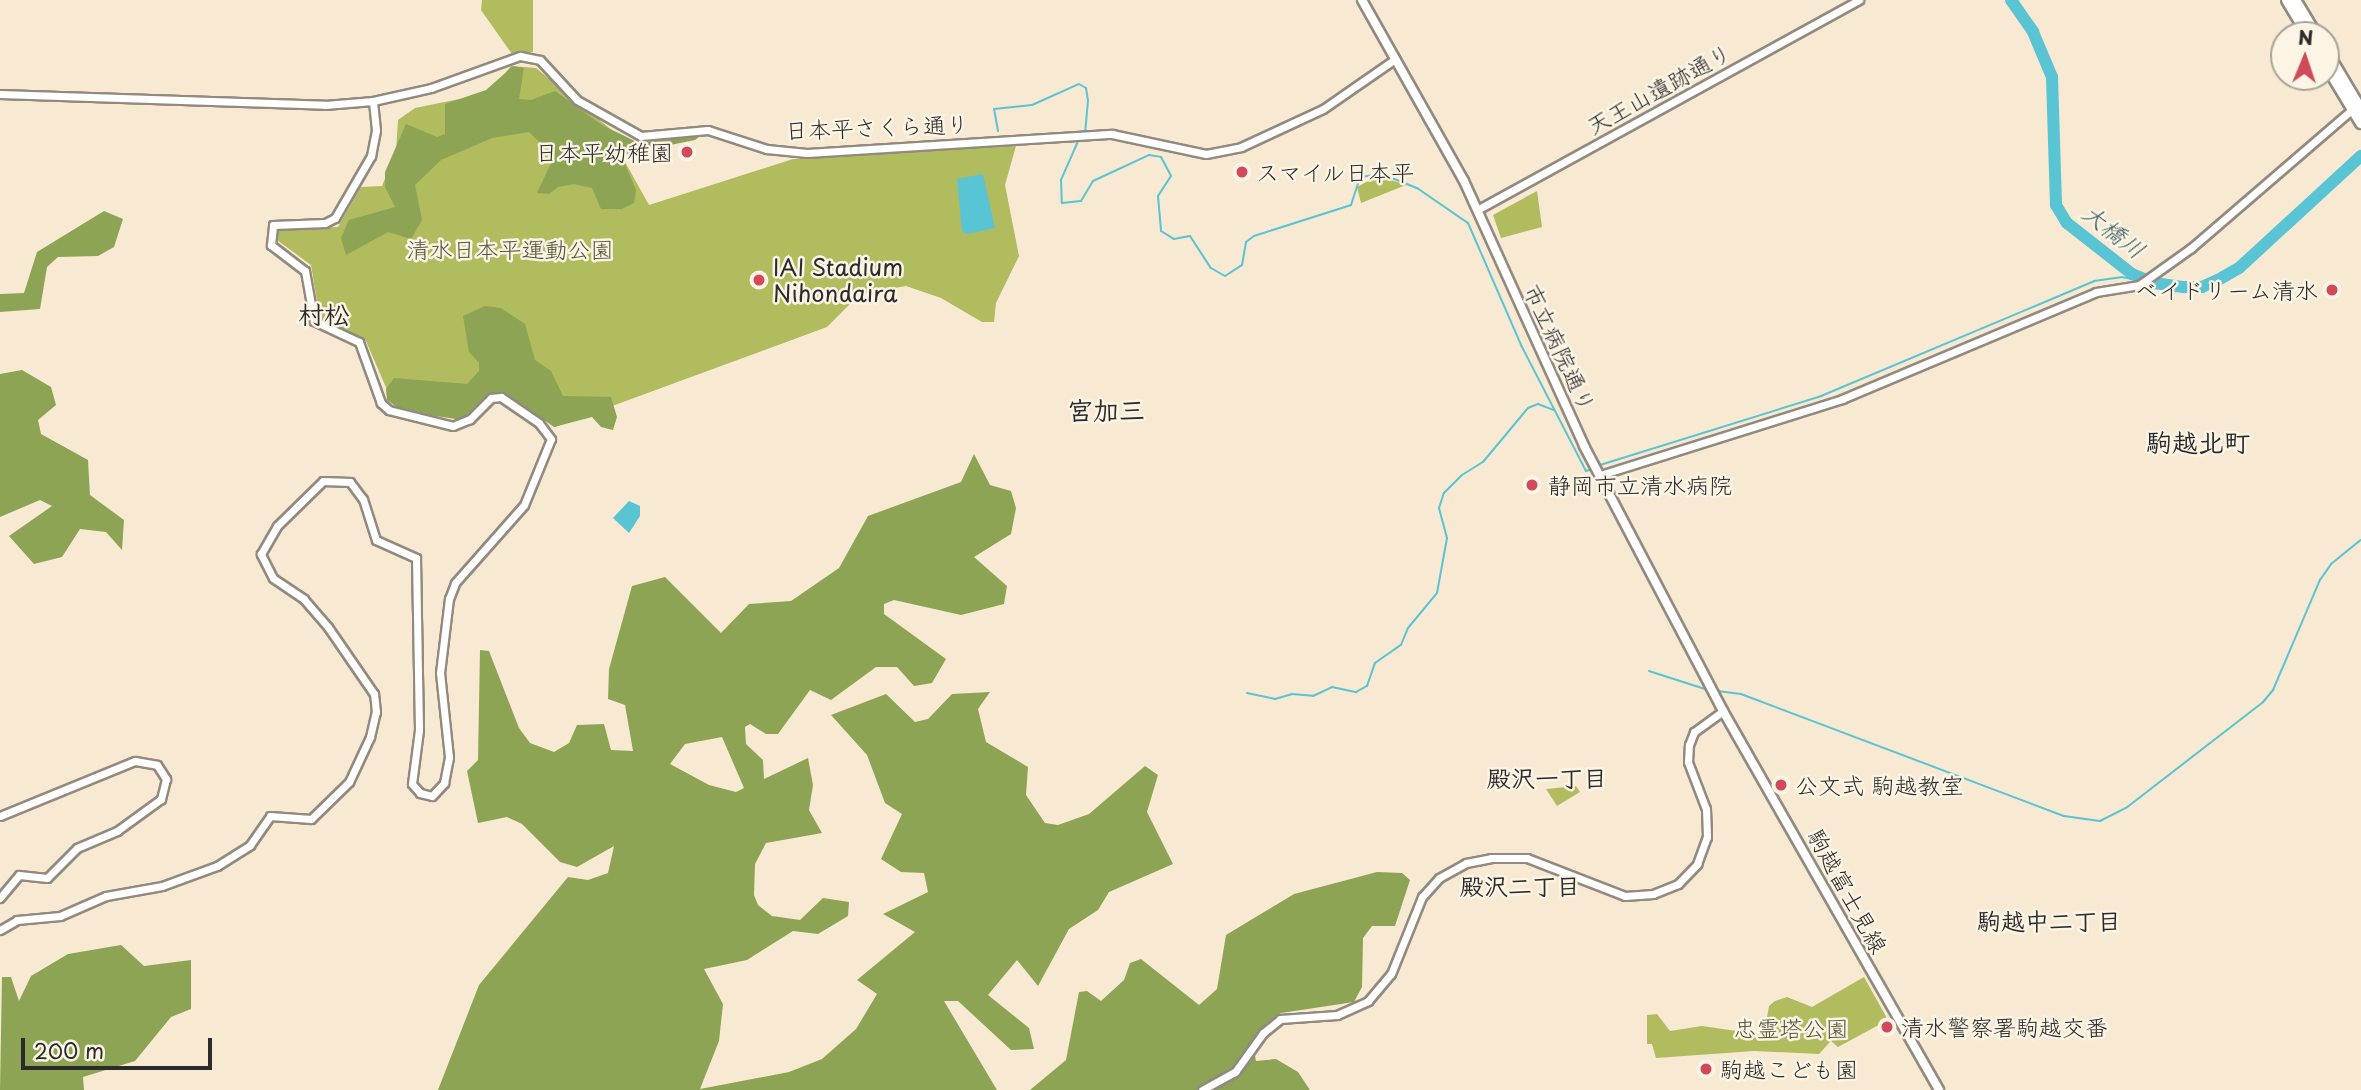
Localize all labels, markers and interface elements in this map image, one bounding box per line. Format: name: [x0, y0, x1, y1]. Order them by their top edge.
north arrow: [2270, 21, 2340, 91]
text: N: [2298, 23, 2314, 51]
street label: 天王山遺跡通り: [1582, 38, 1736, 140]
street label: 日本平さくら通り: [785, 110, 969, 144]
place label: 日本平幼稚園: [535, 138, 673, 166]
marker: 日本平幼稚園: [679, 144, 695, 160]
place label: スマイル日本平: [1256, 158, 1417, 186]
marker: スマイル日本平: [1234, 164, 1250, 180]
water label: 大橋川: [2077, 197, 2151, 265]
park label: 清水日本平運動公園: [407, 235, 613, 263]
place label: IAI Stadium Nihondaira: [773, 253, 903, 307]
marker: IAI Stadium Nihondaira: [751, 272, 767, 288]
place label: ベイドリーム清水: [2134, 276, 2318, 304]
street label: 市立病院通り: [1518, 280, 1602, 416]
marker: ベイドリーム清水: [2324, 282, 2340, 298]
district label: 村松: [298, 298, 350, 330]
district label: 宮加三: [1067, 394, 1145, 426]
district label: 駒越北町: [2146, 426, 2250, 458]
place label: 静岡市立清水病院: [1548, 471, 1732, 499]
marker: 静岡市立清水病院: [1522, 475, 1542, 495]
district label: 殿沢一丁目: [1487, 764, 1607, 792]
place label: 公文式 駒越教室: [1795, 771, 1963, 799]
marker: 公文式 駒越教室: [1773, 777, 1789, 793]
street label: 駒越富士見線: [1802, 824, 1894, 958]
district label: 殿沢二丁目: [1460, 872, 1580, 900]
district label: 駒越中二丁目: [1977, 907, 2121, 935]
place label: 清水警察署駒越交番: [1901, 1013, 2108, 1041]
park label: 忠霊塔公園: [1734, 1014, 1848, 1042]
marker: 清水警察署駒越交番: [1879, 1019, 1895, 1035]
scale bar: [24, 1024, 215, 1068]
text: 200 m: [34, 1034, 104, 1066]
place label: 駒越こども園: [1720, 1055, 1858, 1083]
marker: 駒越こども園: [1698, 1061, 1714, 1077]

